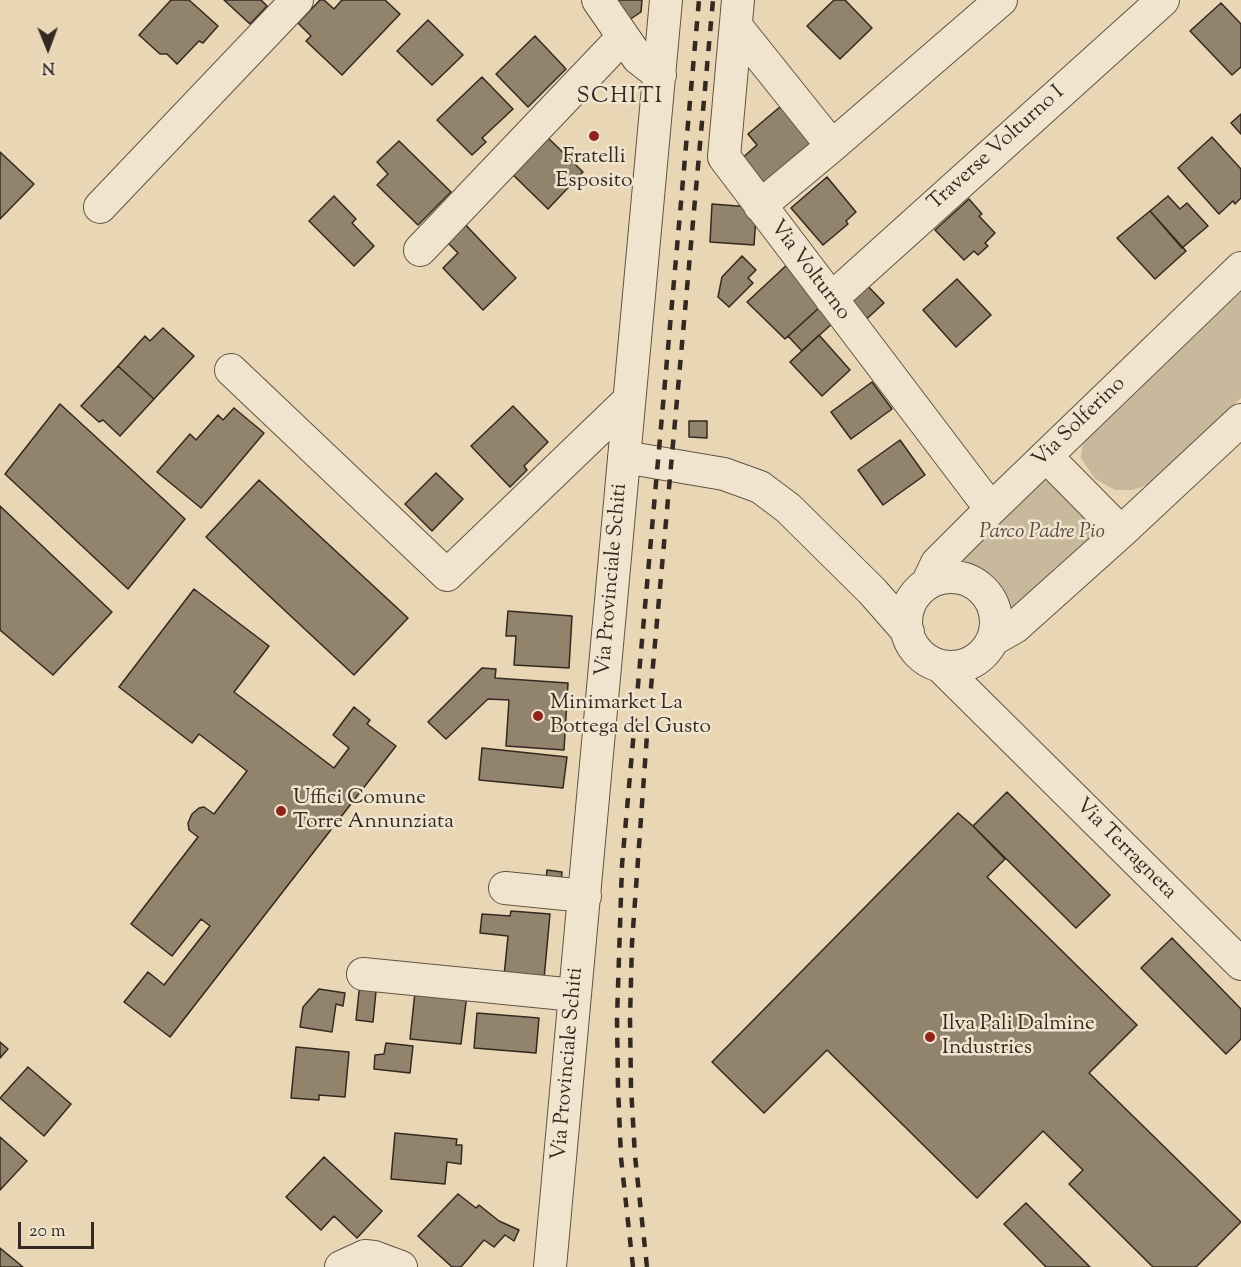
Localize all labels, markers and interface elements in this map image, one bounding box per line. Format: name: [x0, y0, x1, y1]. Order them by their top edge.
north arrow: [18, 18, 78, 78]
text: N: [42, 55, 55, 78]
street label: Traverse Volturno I: [924, 81, 1070, 217]
district label: SCHITI: [576, 85, 664, 111]
marker: Fratelli Esposito: [587, 129, 601, 143]
place label: Fratelli Esposito: [556, 145, 632, 195]
street label: Via Volturno: [763, 216, 855, 326]
street label: Via Solferino: [1028, 372, 1132, 474]
street label: Via Provinciale Schiti: [592, 482, 634, 678]
park label: Parco Padre Pio: [979, 520, 1105, 546]
place label: Minimarket La Bottega del Gusto: [550, 691, 711, 741]
marker: Minimarket La Bottega del Gusto: [531, 709, 545, 723]
place label: Uffici Comune Torre Annunziata: [293, 786, 454, 836]
street label: Via Terragneta: [1069, 794, 1181, 906]
marker: Uffici Comune Torre Annunziata: [274, 804, 288, 818]
street label: Via Provinciale Schiti: [548, 966, 590, 1162]
place label: Ilva Pali Dalmine Industries: [942, 1012, 1095, 1062]
marker: Ilva Pali Dalmine Industries: [923, 1030, 937, 1044]
scale bar: [21, 1210, 98, 1248]
text: 20 m: [29, 1219, 66, 1245]

